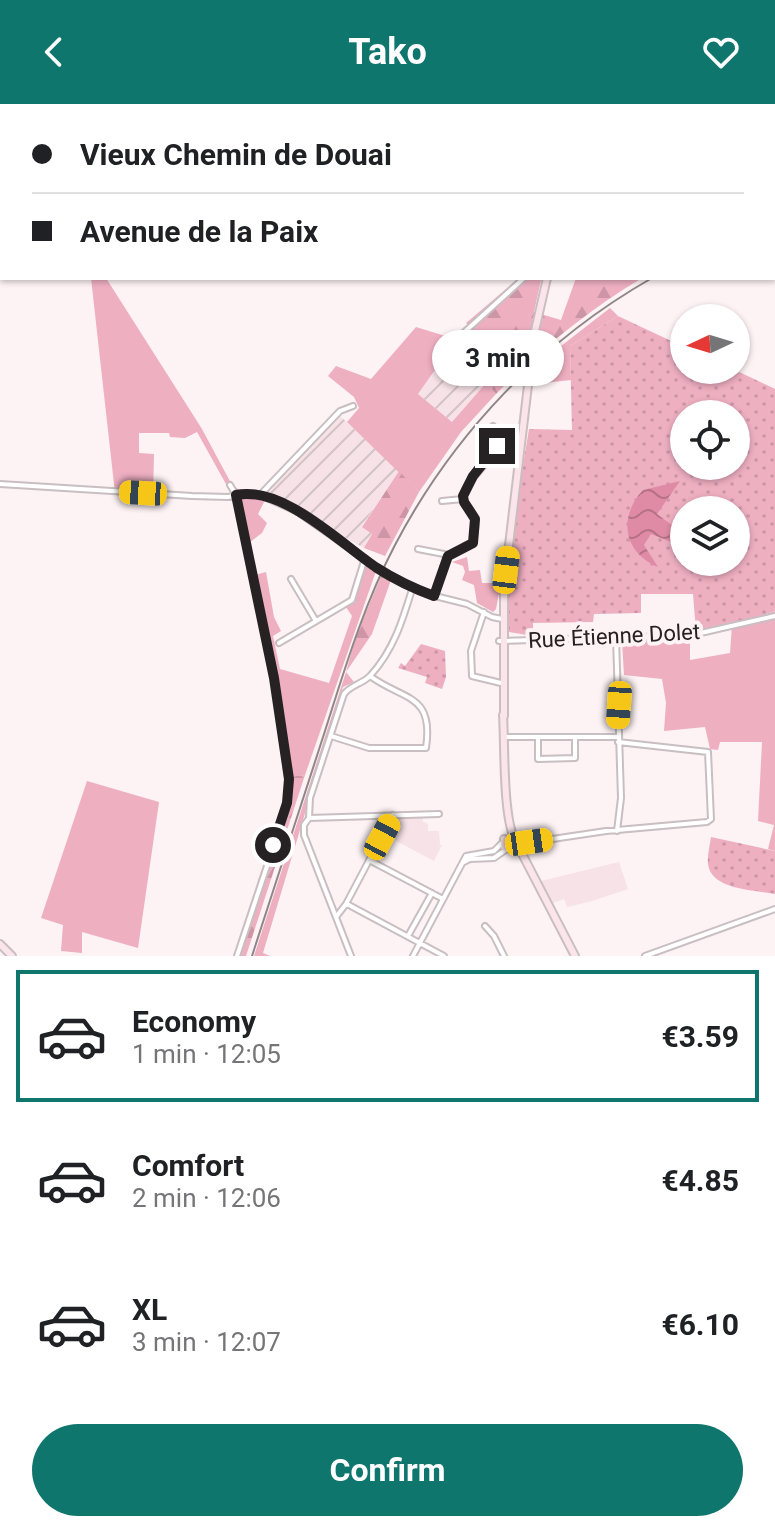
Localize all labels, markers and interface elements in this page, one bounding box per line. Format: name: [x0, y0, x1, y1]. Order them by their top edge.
icon: back: [32, 30, 76, 74]
icon: heart: [699, 30, 743, 74]
text: Tako: [348, 31, 427, 73]
text: Vieux Chemin de Douai: [80, 137, 392, 172]
text: Avenue de la Paix: [80, 214, 318, 249]
north arrow: [670, 304, 750, 384]
map controls: [670, 304, 750, 576]
callout: 3 min: [431, 330, 563, 386]
text: 3 min: [465, 343, 531, 373]
button: locate: [670, 400, 750, 480]
route end: [479, 428, 515, 464]
car: [118, 480, 168, 506]
button: layers: [670, 496, 750, 576]
car: [491, 545, 521, 595]
street label: Rue Étienne Dolet: [527, 619, 701, 653]
car: [605, 680, 633, 730]
car: [360, 810, 404, 864]
route start: [255, 827, 291, 863]
car: [504, 827, 554, 857]
icon: car: [36, 1000, 108, 1072]
text: Economy: [132, 1004, 256, 1039]
text: €3.59: [661, 1019, 739, 1054]
text: 1 min · 12:05: [132, 1039, 281, 1069]
icon: car: [36, 1144, 108, 1216]
text: Comfort: [132, 1148, 244, 1183]
text: €4.85: [661, 1163, 739, 1198]
text: 2 min · 12:06: [132, 1183, 281, 1213]
icon: car: [36, 1288, 108, 1360]
text: XL: [132, 1292, 167, 1327]
text: €6.10: [661, 1307, 739, 1342]
text: 3 min · 12:07: [132, 1327, 281, 1357]
button: Confirm: [32, 1424, 743, 1516]

